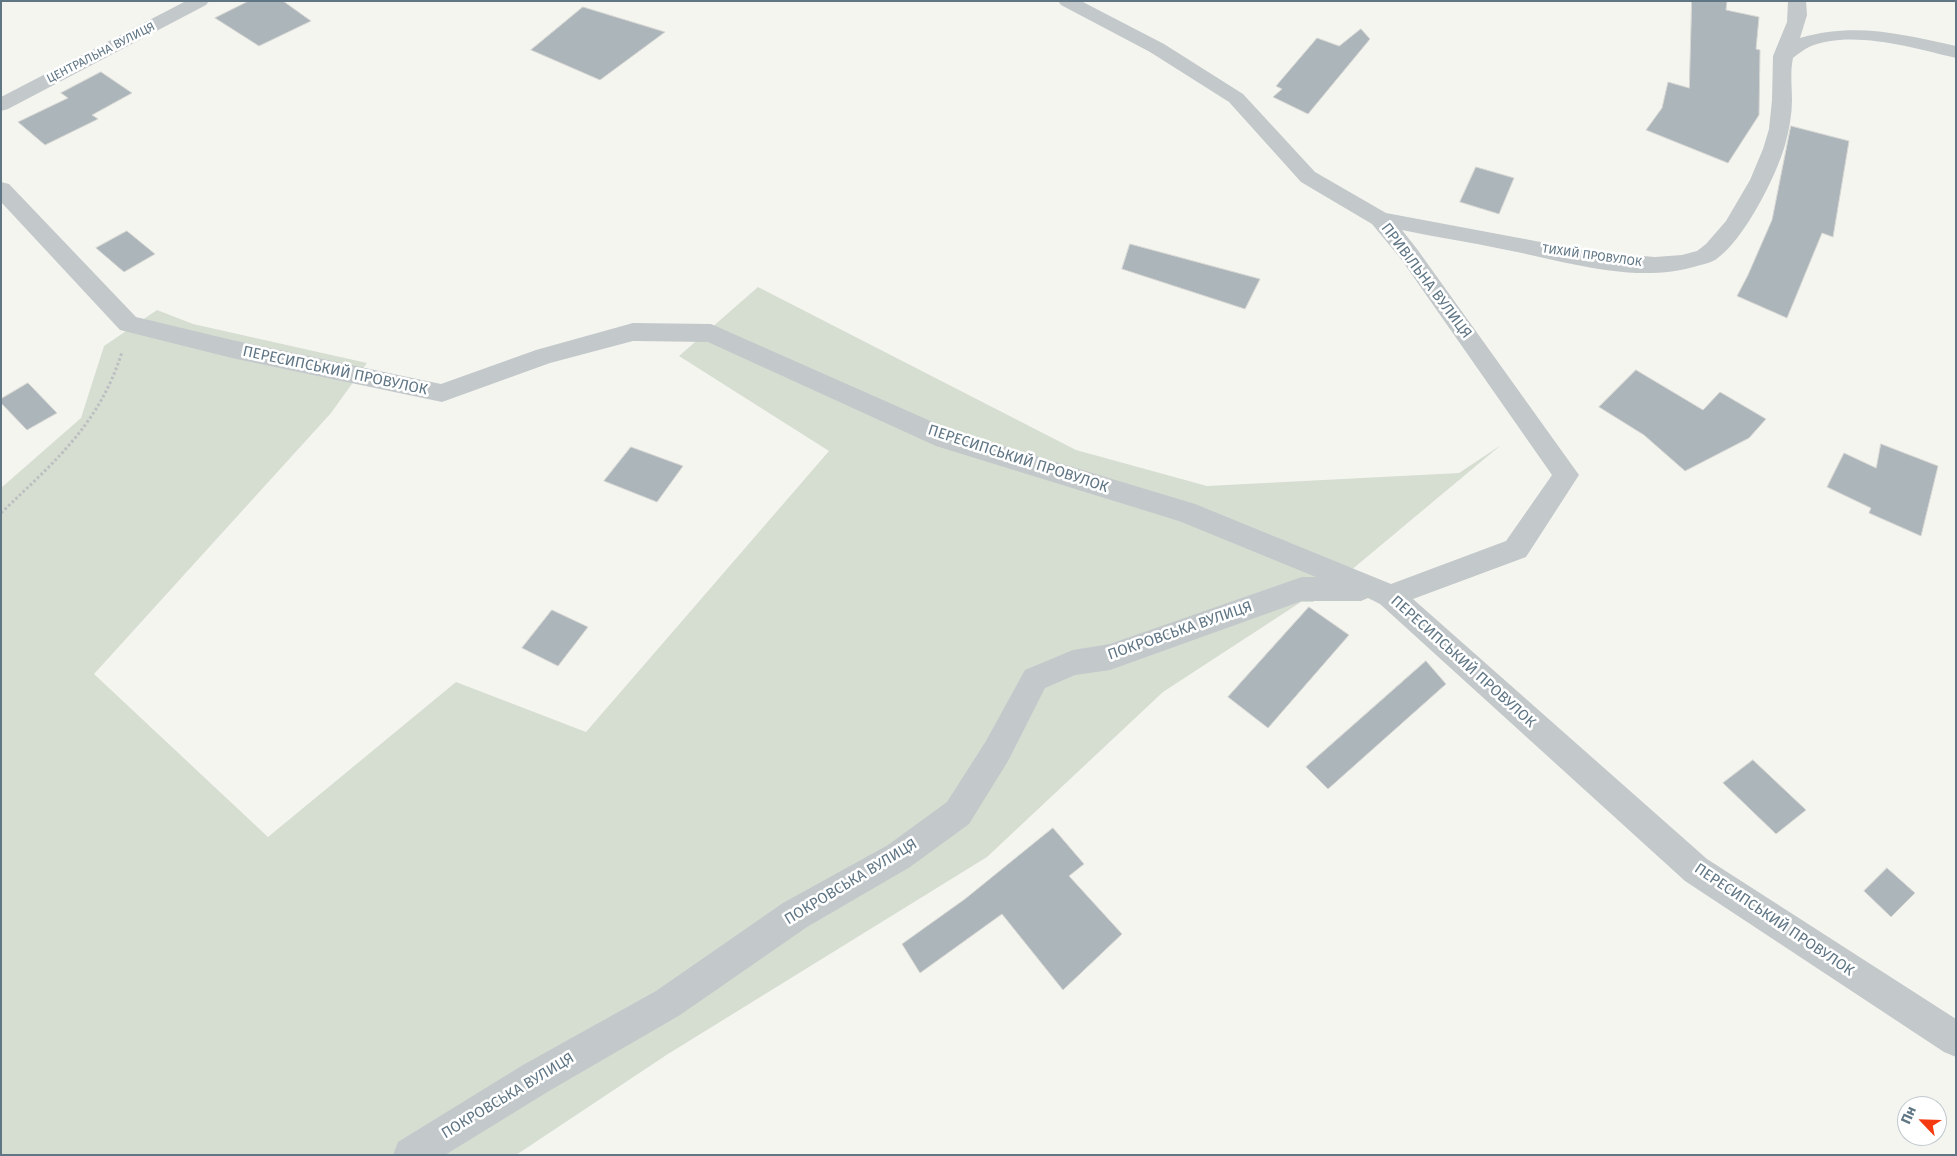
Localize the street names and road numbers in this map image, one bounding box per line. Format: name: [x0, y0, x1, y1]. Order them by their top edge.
street label: ЦЕНТРАЛЬНА ВУЛИЦЯ: [45, 19, 157, 87]
street label: ПРИВІЛЬНА ВУЛИЦЯ: [1377, 220, 1475, 342]
street label: ТИХИЙ ПРОВУЛОК: [1541, 242, 1643, 270]
street label: ПЕРЕСИПСЬКИЙ ПРОВУЛОК: [241, 343, 429, 399]
street label: ПЕРЕСИПСЬКИЙ ПРОВУЛОК: [926, 421, 1110, 497]
street label: ПЕРЕСИПСЬКИЙ ПРОВУЛОК: [1387, 592, 1539, 732]
street label: ПОКРОВСЬКА ВУЛИЦЯ: [1105, 598, 1255, 664]
street label: ПОКРОВСЬКА ВУЛИЦЯ: [781, 835, 921, 929]
street label: ПЕРЕСИПСЬКИЙ ПРОВУЛОК: [1691, 860, 1857, 980]
street label: ПОКРОВСЬКА ВУЛИЦЯ: [438, 1049, 578, 1143]

